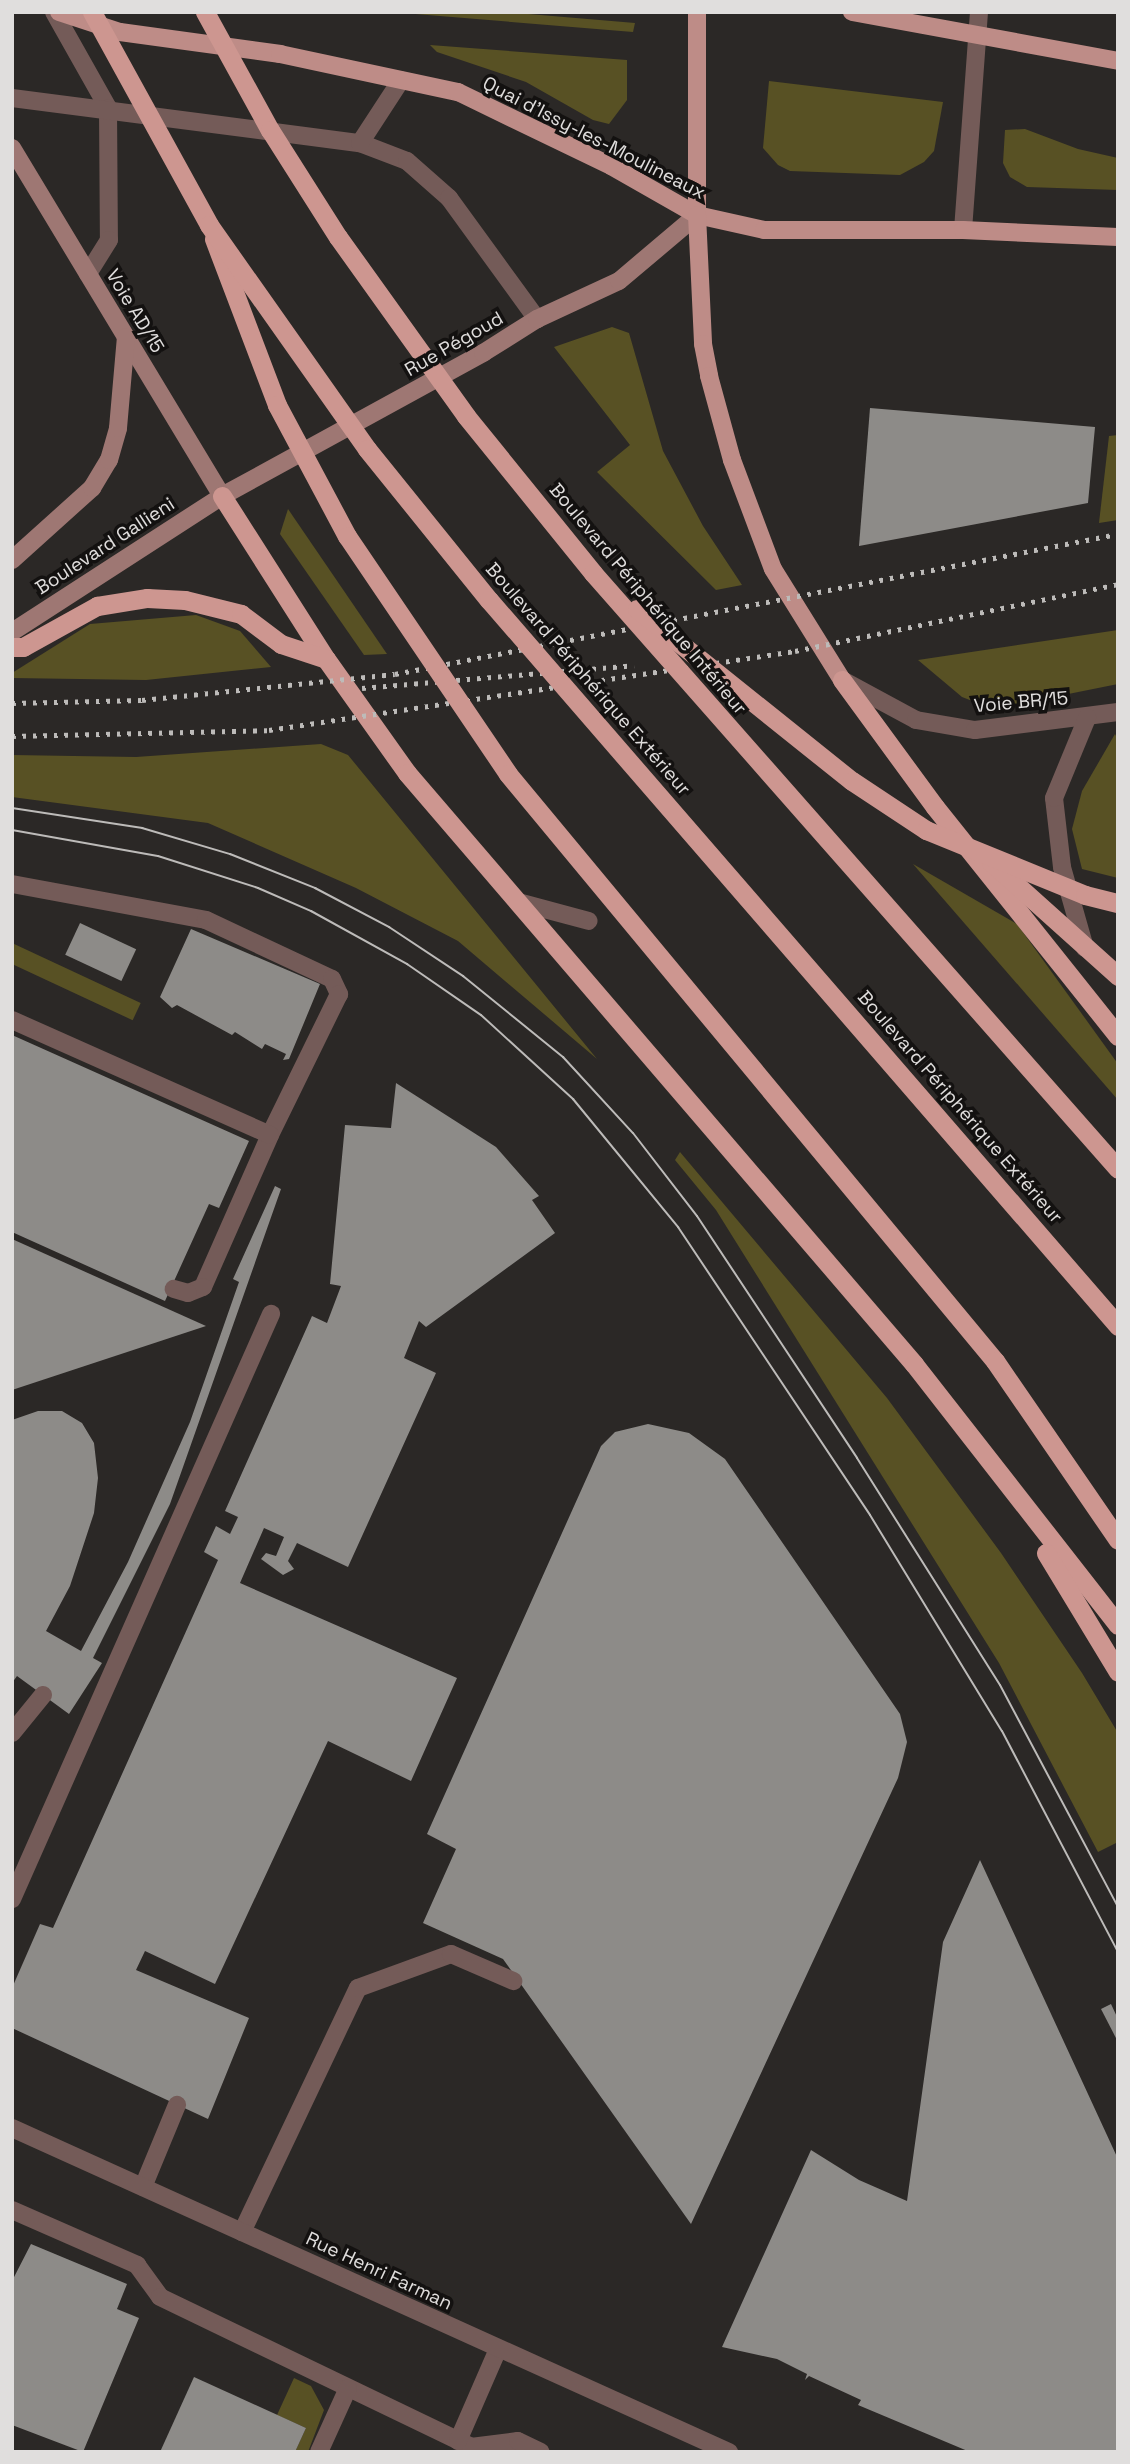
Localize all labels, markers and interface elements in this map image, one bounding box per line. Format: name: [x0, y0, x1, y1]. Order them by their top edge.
street label: Quai d'Issy-les-Moulineaux: [479, 72, 709, 204]
street label: Voie AD/15: [101, 265, 169, 357]
street label: Rue Pégoud: [401, 307, 507, 381]
street label: Boulevard Périphérique Intérieur: [544, 479, 752, 719]
street label: Boulevard Gallieni: [31, 493, 179, 599]
street label: Boulevard Périphérique Extérieur: [481, 558, 695, 800]
street label: Voie BR/15: [973, 687, 1069, 717]
street label: Boulevard Périphérique Extérieur: [853, 986, 1067, 1228]
street label: Rue Henri Farman: [302, 2227, 456, 2315]

